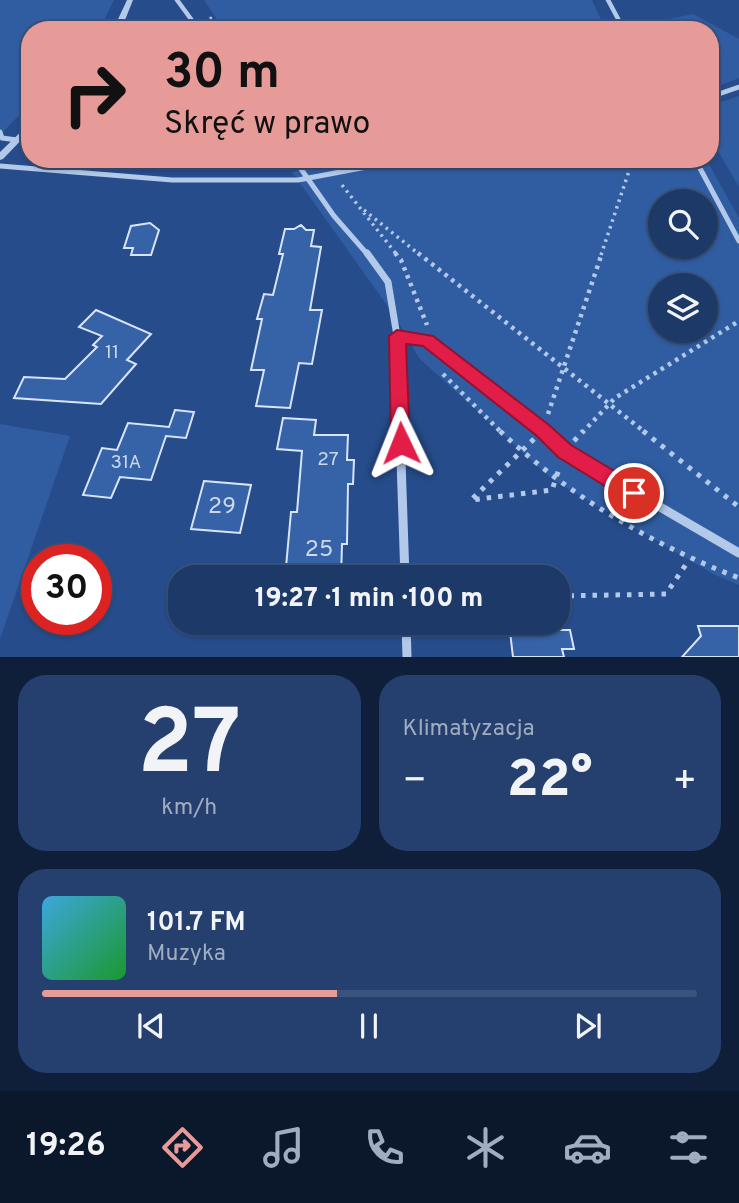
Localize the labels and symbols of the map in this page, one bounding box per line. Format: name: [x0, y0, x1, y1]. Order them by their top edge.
house number: 11: [105, 341, 119, 365]
position arrow: [364, 406, 438, 480]
house number: 27: [317, 448, 339, 472]
house number: 31A: [111, 451, 141, 475]
pin: [604, 463, 664, 523]
house number: 29: [208, 493, 236, 522]
house number: 25: [305, 536, 333, 565]
speed limit sign: 30: [21, 544, 112, 635]

